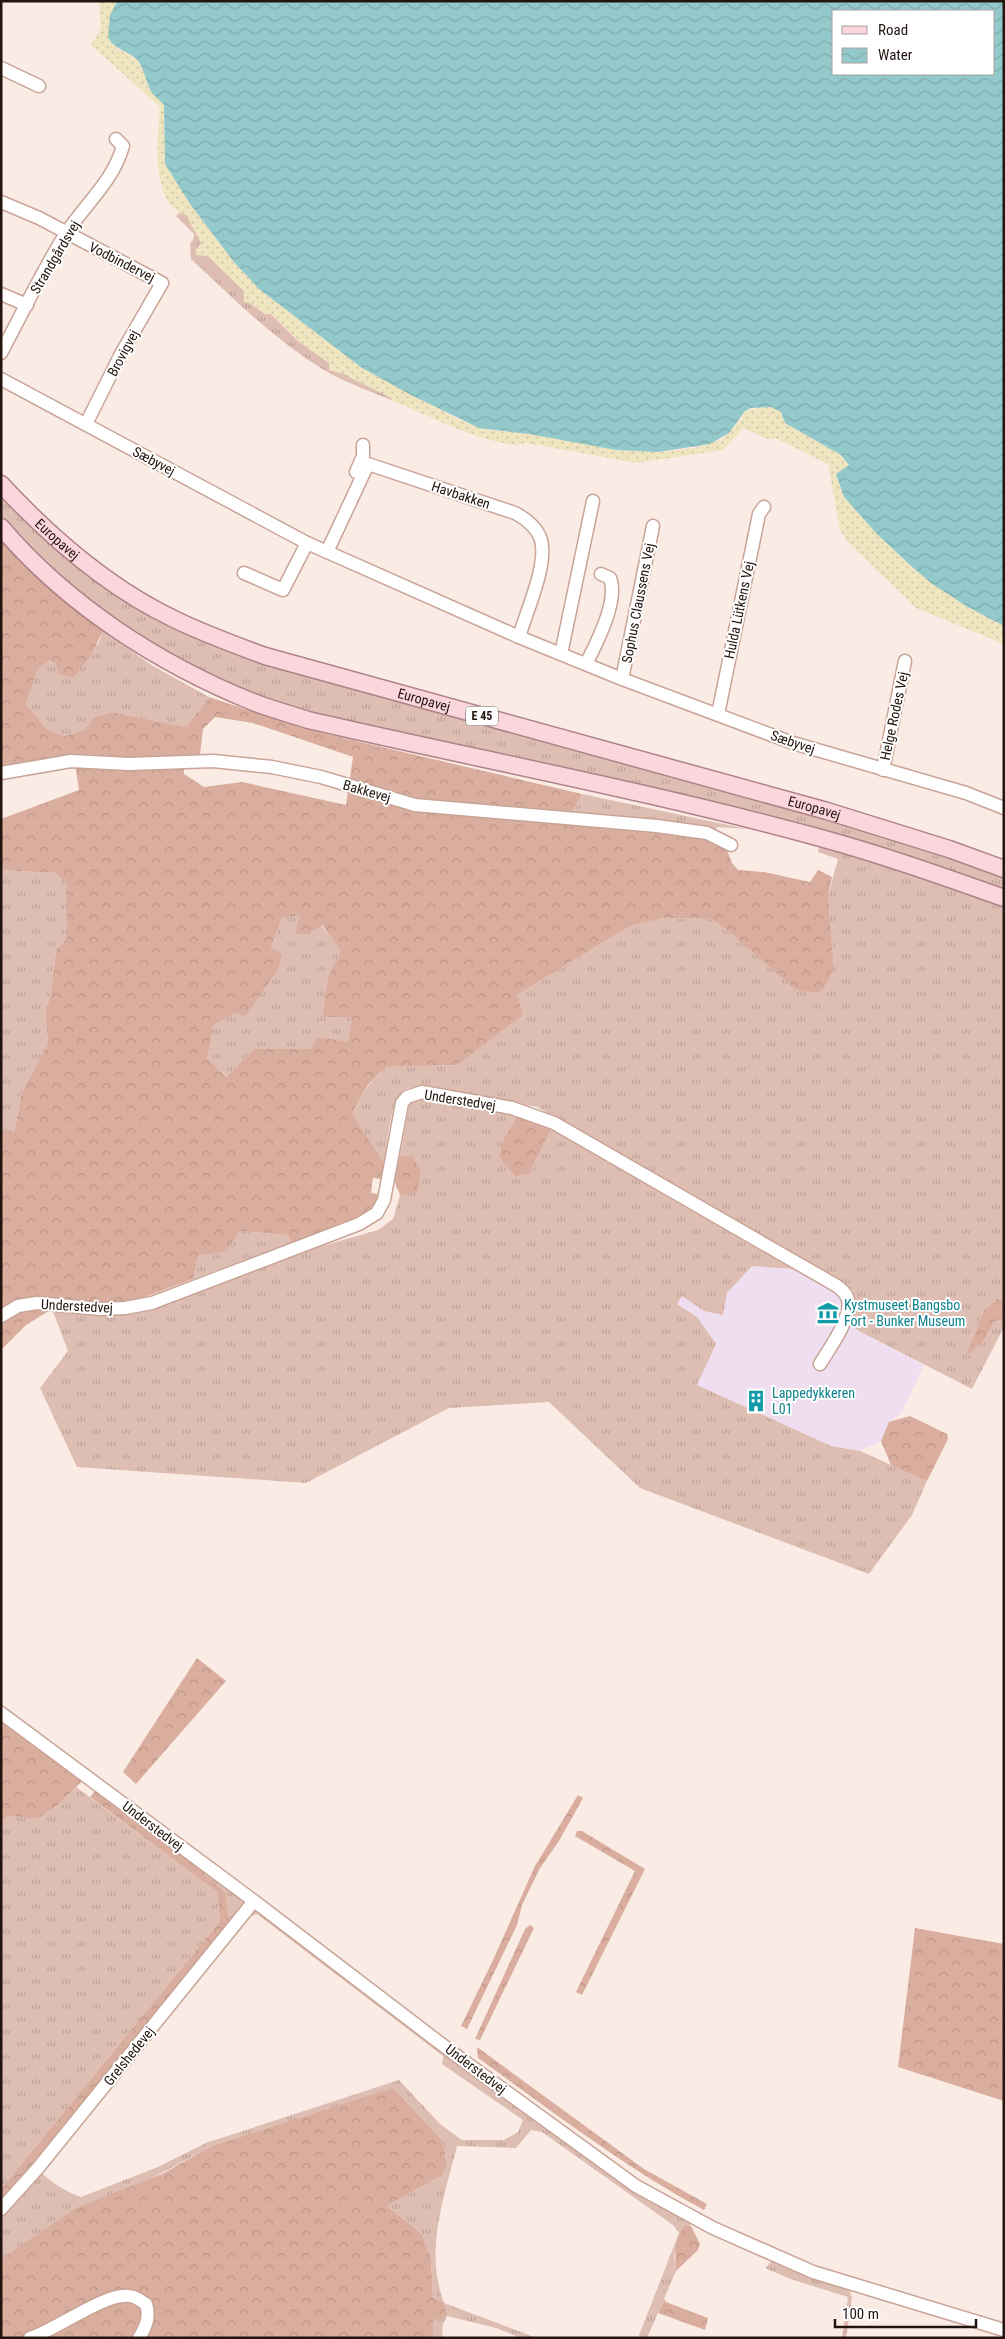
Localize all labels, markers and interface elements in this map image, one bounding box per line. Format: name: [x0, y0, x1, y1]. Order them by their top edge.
legend: [832, 10, 995, 75]
text: Road: [878, 21, 908, 39]
text: Water: [878, 46, 913, 64]
street label: Strandgårdsvej: [27, 218, 83, 296]
street label: Vodbindervej: [86, 239, 158, 285]
street label: Brovigvej: [104, 327, 142, 379]
street label: Sæbyvej: [130, 443, 178, 479]
street label: Havbakken: [430, 478, 492, 512]
street label: Europavej: [32, 515, 83, 563]
street label: Sophus Claussens Vej: [619, 542, 657, 664]
street label: Hulda Lütkens Vej: [721, 560, 757, 660]
street label: Helge Rodes Vej: [877, 670, 911, 762]
street label: Europavej: [396, 685, 452, 715]
road number: E 45: [466, 706, 498, 726]
street label: Sæbyvej: [769, 727, 817, 757]
street label: Bakkevej: [341, 777, 393, 805]
street label: Europavej: [786, 793, 843, 823]
street label: Understedvej: [423, 1086, 497, 1114]
street label: Understedvej: [41, 1296, 113, 1316]
place label: Kystmuseet Bangsbo Fort - Bunker Museum: [844, 1297, 965, 1329]
museum icon: Kystmuseet Bangsbo Fort - Bunker Museum: [815, 1300, 841, 1326]
place label: Lappedykkeren L01: [772, 1385, 855, 1417]
building icon: Lappedykkeren L01: [743, 1388, 769, 1414]
street label: Understedvej: [119, 1798, 187, 1854]
street label: Grelshedevej: [100, 2023, 158, 2089]
street label: Understedvej: [442, 2041, 510, 2097]
scale bar: [835, 2296, 976, 2328]
text: 100 m: [842, 2305, 879, 2323]

